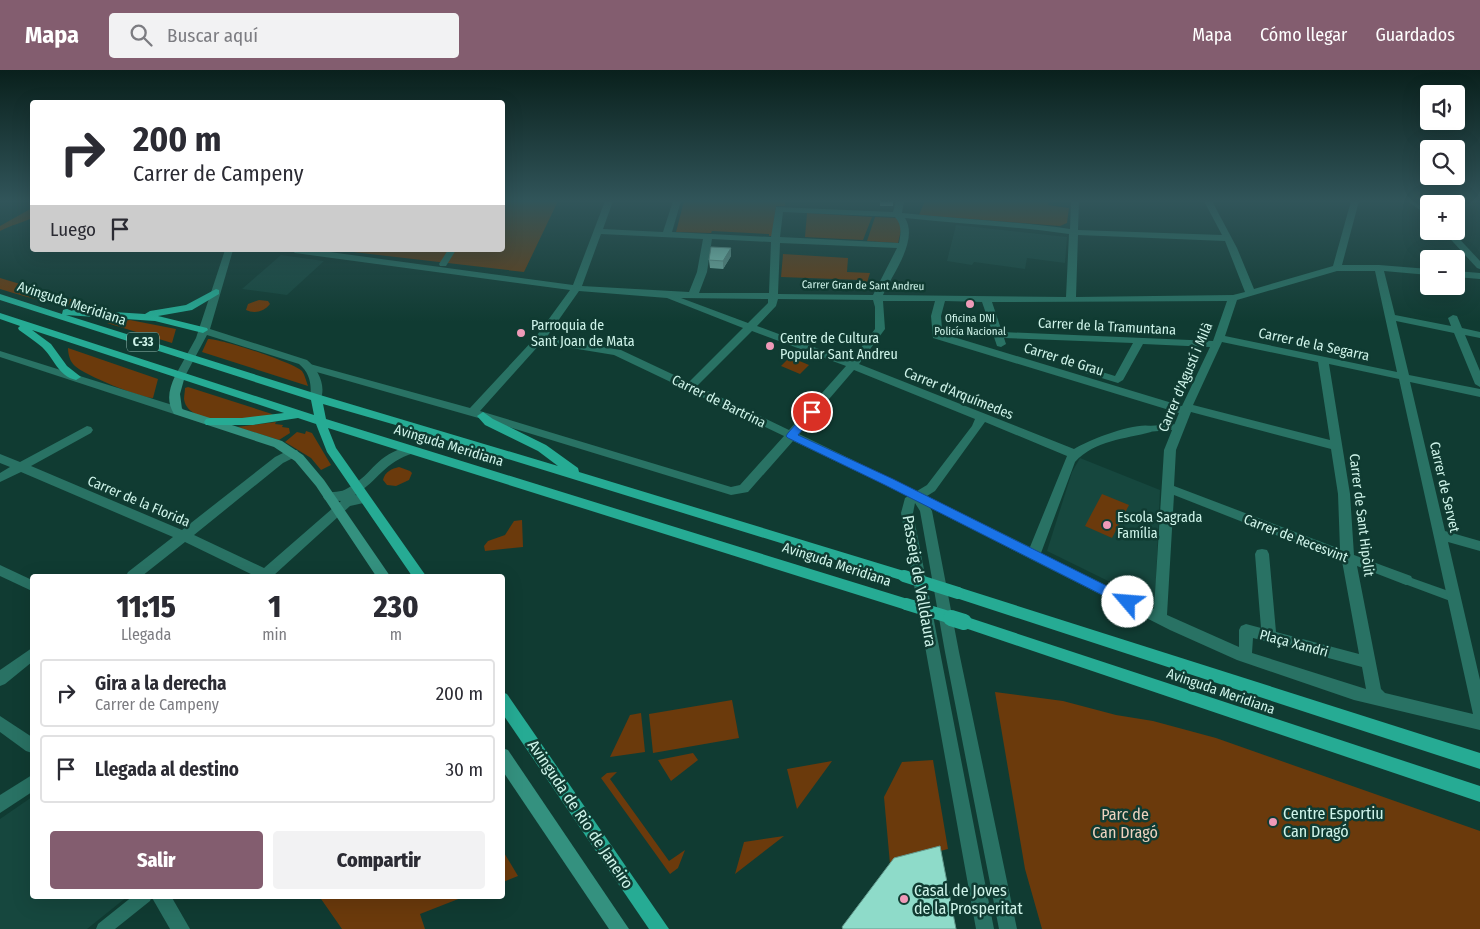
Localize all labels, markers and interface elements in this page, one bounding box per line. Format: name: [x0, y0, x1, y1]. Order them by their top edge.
search box: [109, 13, 459, 58]
text: Mapa: [25, 21, 79, 49]
icon: search: [127, 21, 155, 49]
text: Buscar aquí: [167, 24, 258, 47]
text: Mapa: [1192, 24, 1232, 46]
text: Cómo llegar: [1260, 24, 1347, 46]
text: Guardados: [1375, 24, 1455, 46]
map controls: [1420, 85, 1465, 295]
button: sound: [1420, 85, 1465, 130]
text: 200 m: [133, 118, 221, 160]
icon: right: [50, 120, 115, 185]
button: search: [1420, 140, 1465, 185]
text: Carrer de Campeny: [133, 160, 304, 187]
button: +: [1420, 195, 1465, 240]
icon: arrive: [106, 215, 134, 243]
text: Luego: [50, 218, 96, 241]
button: −: [1420, 250, 1465, 295]
street label: Avinguda Meridiana: [15, 278, 128, 329]
street label: Carrer Gran de Sant Andreu: [802, 278, 924, 293]
marker: Oficina DNI Policía Nacional: [964, 298, 976, 310]
place label: Oficina DNI Policía Nacional: [934, 312, 1006, 338]
street label: Carrer de la Tramuntana: [1038, 314, 1177, 339]
place label: Parroquia de Sant Joan de Mata: [531, 317, 635, 350]
street label: Carrer d'Agustí i Milà: [1155, 320, 1216, 435]
street label: Carrer de la Segarra: [1257, 324, 1371, 365]
marker: Parroquia de Sant Joan de Mata: [515, 327, 527, 339]
place label: Centre de Cultura Popular Sant Andreu: [780, 330, 898, 363]
road number: C-33: [127, 332, 159, 352]
street label: Carrer de Grau: [1022, 339, 1106, 380]
marker: Centre de Cultura Popular Sant Andreu: [764, 340, 776, 352]
street label: Carrer d'Arquímedes: [902, 364, 1016, 423]
street label: Carrer de Bartrina: [669, 371, 769, 432]
pin: [791, 391, 833, 433]
icon: arrive: [798, 398, 826, 426]
street label: Avinguda Meridiana: [392, 421, 506, 470]
street label: Carrer de Servet: [1426, 440, 1463, 534]
street label: Carrer de Sant Hipòlit: [1346, 453, 1378, 578]
street label: Carrer de la Florida: [85, 472, 193, 531]
place label: Escola Sagrada Família: [1117, 509, 1202, 542]
street label: Carrer de Recesvint: [1241, 511, 1351, 566]
street label: Passeig de Valldaura: [899, 514, 940, 649]
marker: Escola Sagrada Família: [1101, 519, 1113, 531]
street label: Avinguda Meridiana: [780, 539, 893, 590]
position arrow: [1101, 575, 1153, 627]
text: 11:15: [116, 589, 176, 625]
text: 1: [268, 589, 281, 625]
text: 230: [373, 589, 419, 625]
text: Llegada: [121, 625, 171, 644]
text: min: [262, 625, 287, 644]
text: m: [390, 625, 402, 644]
street label: Plaça Xandri: [1258, 626, 1330, 661]
street label: Avinguda Meridiana: [1164, 665, 1277, 718]
text: Gira a la derecha: [95, 672, 227, 695]
icon: right: [52, 679, 80, 707]
text: 200 m: [436, 682, 483, 705]
text: Carrer de Campeny: [95, 695, 219, 714]
street label: Avinguda de Rio de Janeiro: [524, 736, 638, 892]
icon: arrive: [52, 755, 80, 783]
text: Llegada al destino: [95, 758, 239, 781]
text: 30 m: [445, 758, 483, 781]
place label: Centre Esportiu Can Dragó: [1283, 804, 1384, 841]
park label: Parc de Can Dragó: [1092, 805, 1158, 842]
marker: Centre Esportiu Can Dragó: [1267, 816, 1279, 828]
button: Salir: [50, 831, 263, 889]
button: Compartir: [273, 831, 485, 889]
place label: Casal de Joves de la Prosperitat: [914, 881, 1023, 918]
marker: Casal de Joves de la Prosperitat: [898, 893, 910, 905]

